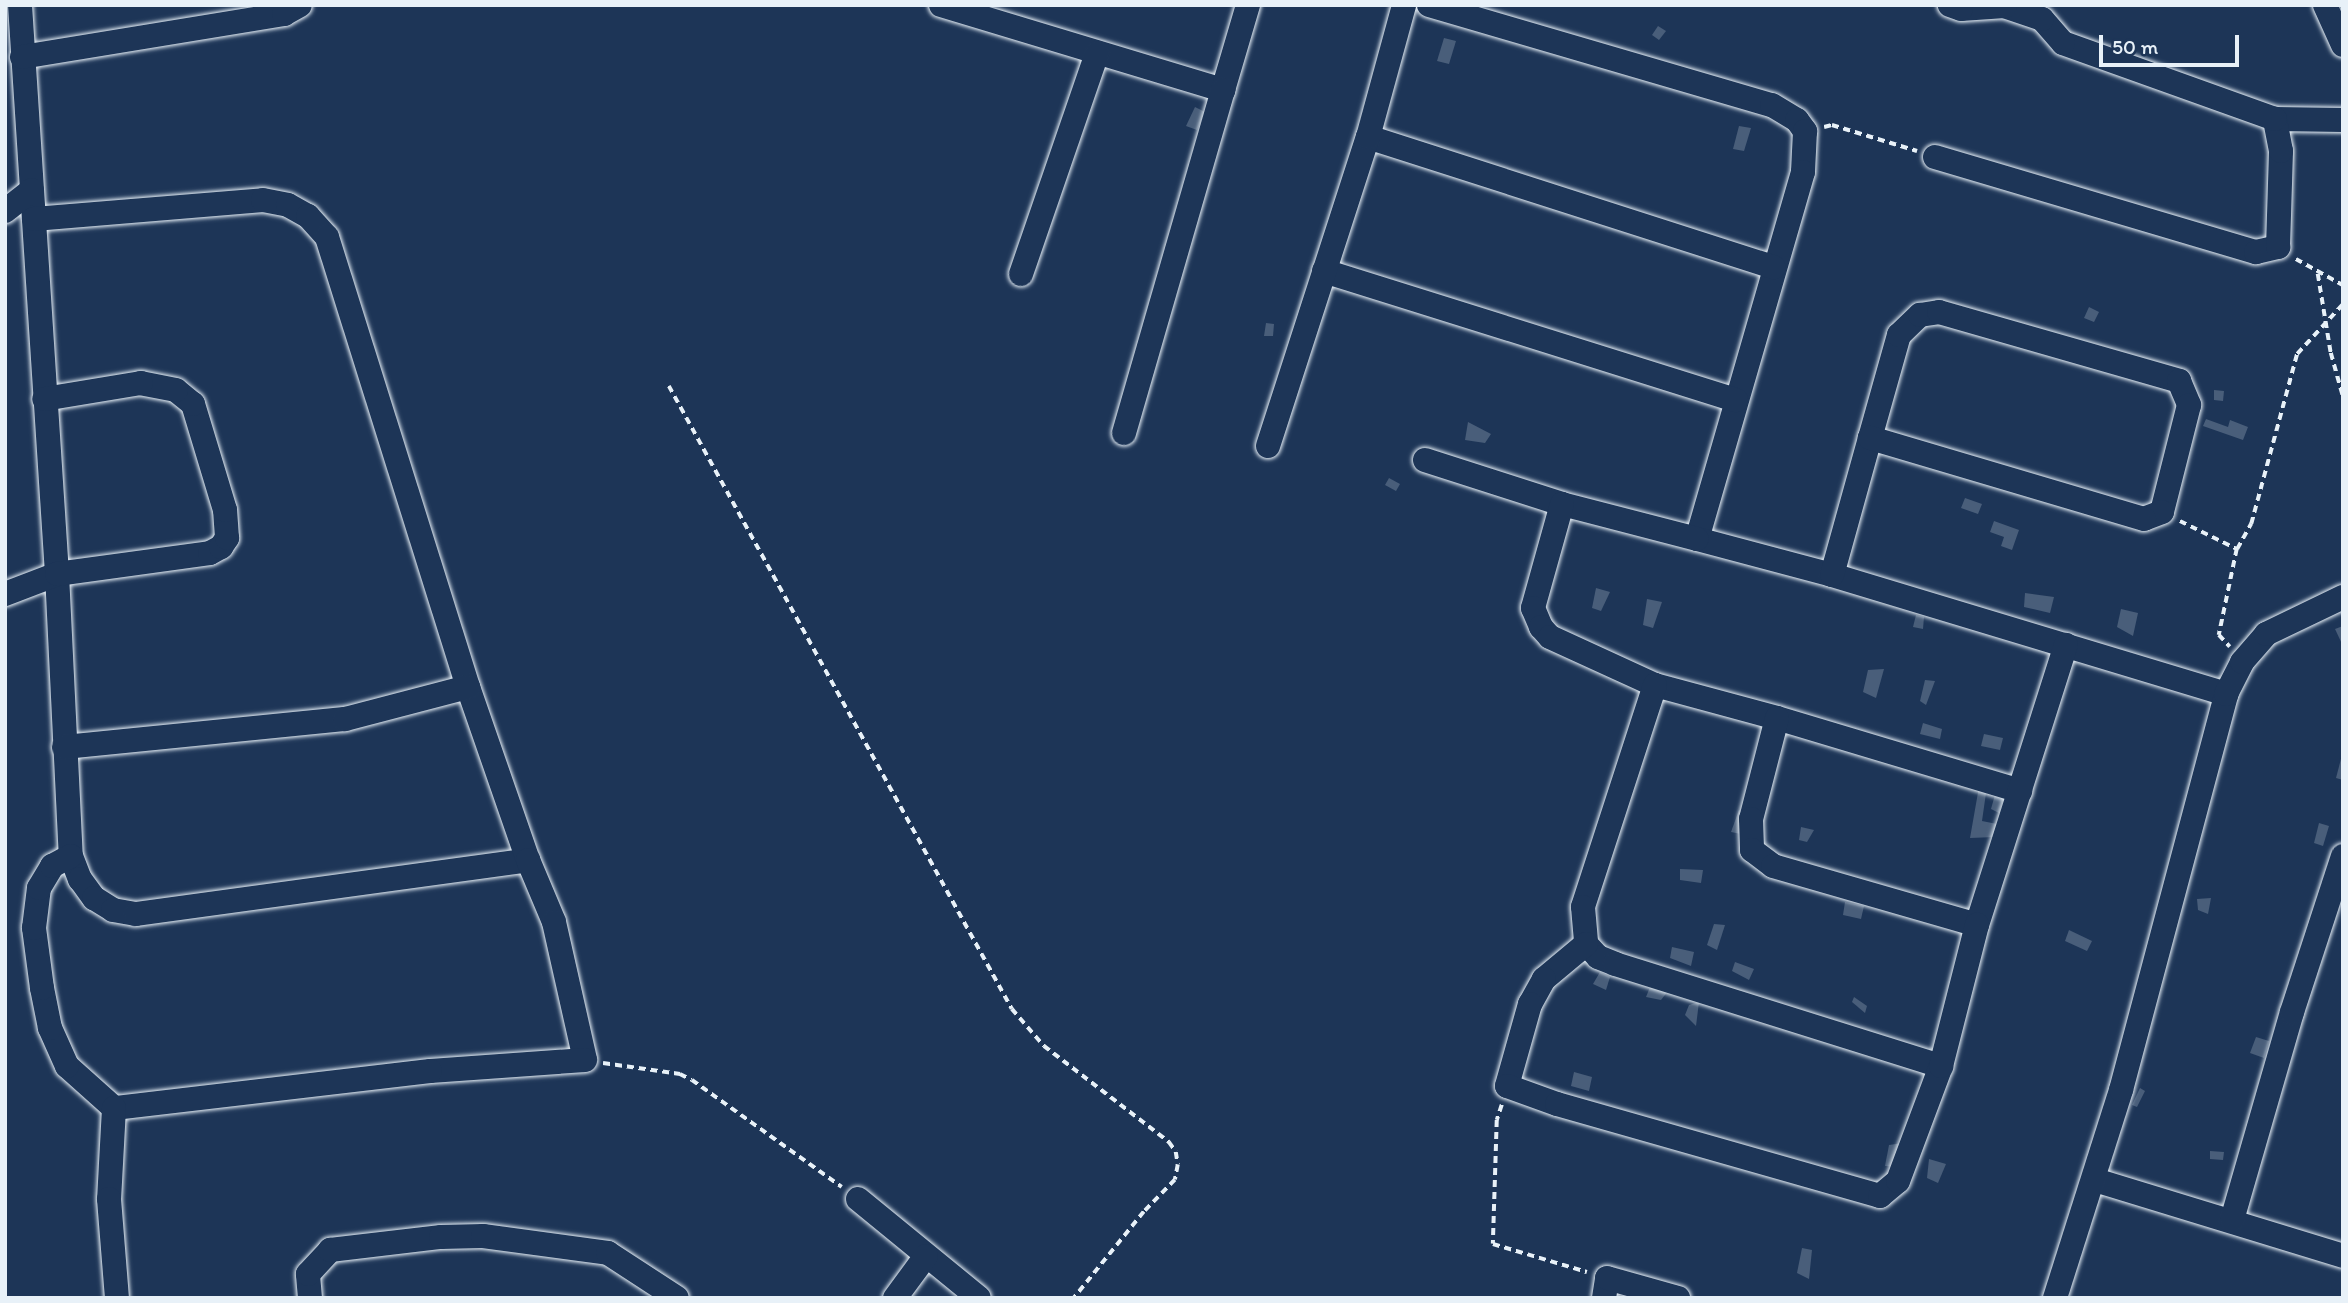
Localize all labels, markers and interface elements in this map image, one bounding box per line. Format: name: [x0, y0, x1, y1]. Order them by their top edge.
scale bar: [2103, 21, 2243, 65]
text: 50 m: [2112, 34, 2158, 59]

